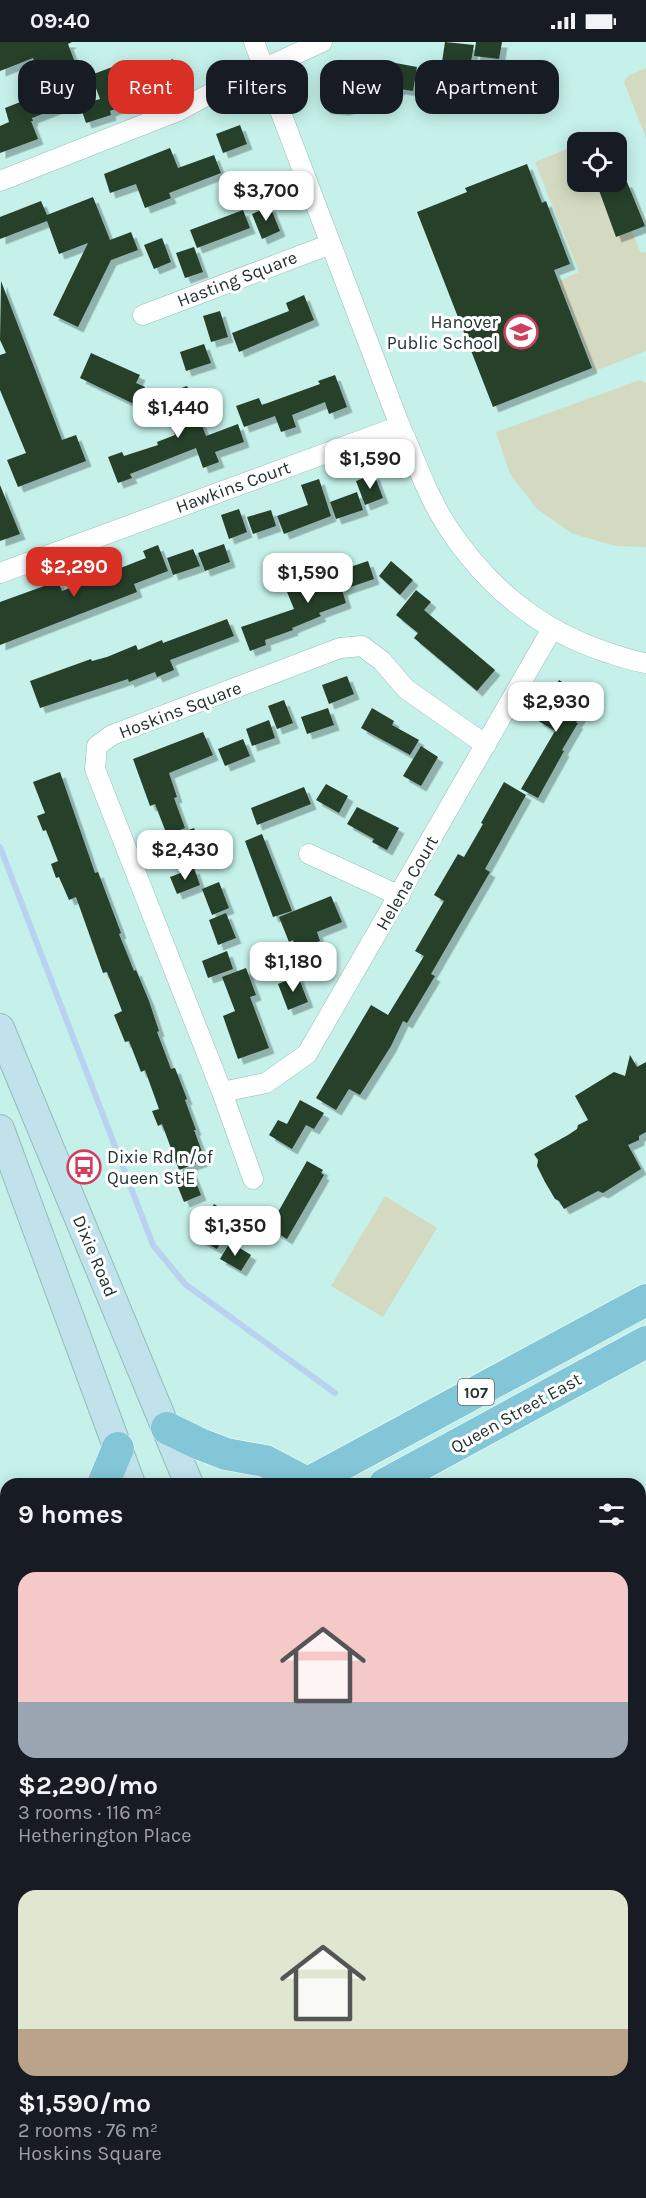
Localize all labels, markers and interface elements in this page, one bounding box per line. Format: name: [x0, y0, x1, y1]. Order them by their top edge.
text: 09:40: [30, 8, 90, 34]
chip: Buy: [18, 60, 96, 114]
chip: Rent: [108, 60, 194, 114]
chip: Filters: [206, 60, 308, 114]
chip: New: [320, 60, 403, 114]
chip: Apartment: [415, 60, 559, 114]
map controls: [567, 132, 627, 192]
button: locate: [567, 132, 627, 192]
pin: $3,700: [217, 171, 315, 222]
text: $3,700: [233, 179, 299, 202]
street label: Hasting Square: [174, 246, 300, 312]
place label: Hanover Public School: [387, 311, 498, 354]
school or university icon: Hanover Public School: [503, 314, 539, 350]
pin: $1,440: [129, 388, 227, 439]
text: $1,440: [147, 396, 209, 419]
pin: $1,590: [321, 439, 419, 490]
text: $1,590: [339, 447, 401, 470]
street label: Hawkins Court: [173, 456, 293, 518]
pin: $2,290: [25, 547, 123, 598]
pin: $1,590: [259, 553, 357, 604]
text: $2,290: [40, 555, 108, 578]
text: $1,590: [277, 561, 339, 584]
street label: Hoskins Square: [116, 677, 244, 743]
pin: $2,930: [507, 682, 605, 733]
text: $2,930: [522, 690, 590, 713]
pin: $2,430: [136, 830, 234, 881]
street label: Helena Court: [371, 832, 443, 934]
text: $2,430: [151, 838, 219, 861]
pin: $1,180: [244, 942, 342, 993]
text: $1,180: [264, 950, 322, 973]
place label: Dixie Rd n/of Queen St E: [107, 1146, 214, 1189]
bus stop icon: Dixie Rd n/of Queen St E: [66, 1149, 102, 1185]
pin: $1,350: [186, 1206, 284, 1257]
street label: Dixie Road: [68, 1212, 122, 1300]
text: $1,350: [204, 1214, 266, 1237]
street label: Queen Street East: [447, 1368, 585, 1458]
road number: 107: [458, 1379, 494, 1405]
icon: filters: [595, 1498, 628, 1531]
text: 9 homes: [18, 1499, 124, 1530]
icon: home: [269, 1611, 377, 1719]
text: $2,290/mo: [18, 1770, 158, 1801]
text: 3 rooms · 116 m²: [18, 1801, 162, 1824]
text: Hetherington Place: [18, 1824, 192, 1847]
icon: home: [269, 1929, 377, 2037]
text: $1,590/mo: [18, 2088, 151, 2119]
text: 2 rooms · 76 m²: [18, 2119, 158, 2142]
text: Hoskins Square: [18, 2142, 162, 2165]

